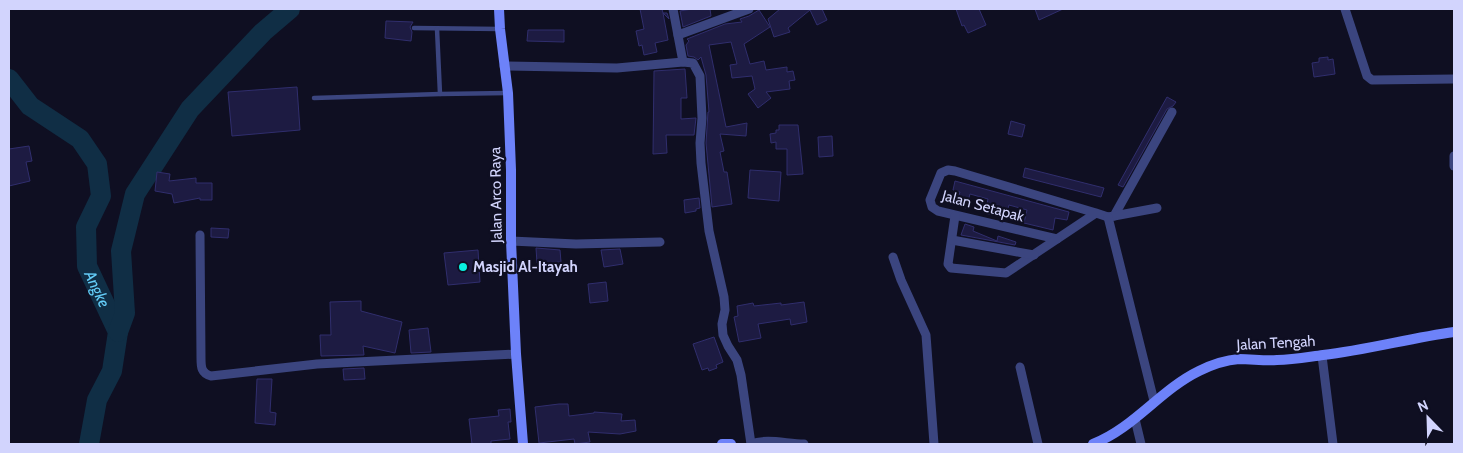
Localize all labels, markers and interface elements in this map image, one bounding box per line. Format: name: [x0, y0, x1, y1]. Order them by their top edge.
street label: Jalan Arco Raya: [486, 146, 506, 244]
street label: Jalan Setapak: [939, 186, 1026, 226]
place label: Masjid Al-Itayah: [473, 258, 578, 276]
marker: Masjid Al-Itayah: [457, 261, 469, 273]
water label: Angke: [80, 266, 114, 310]
street label: Jalan Tengah: [1235, 332, 1316, 354]
north arrow: [1403, 393, 1453, 443]
text: N: [1415, 396, 1431, 416]

